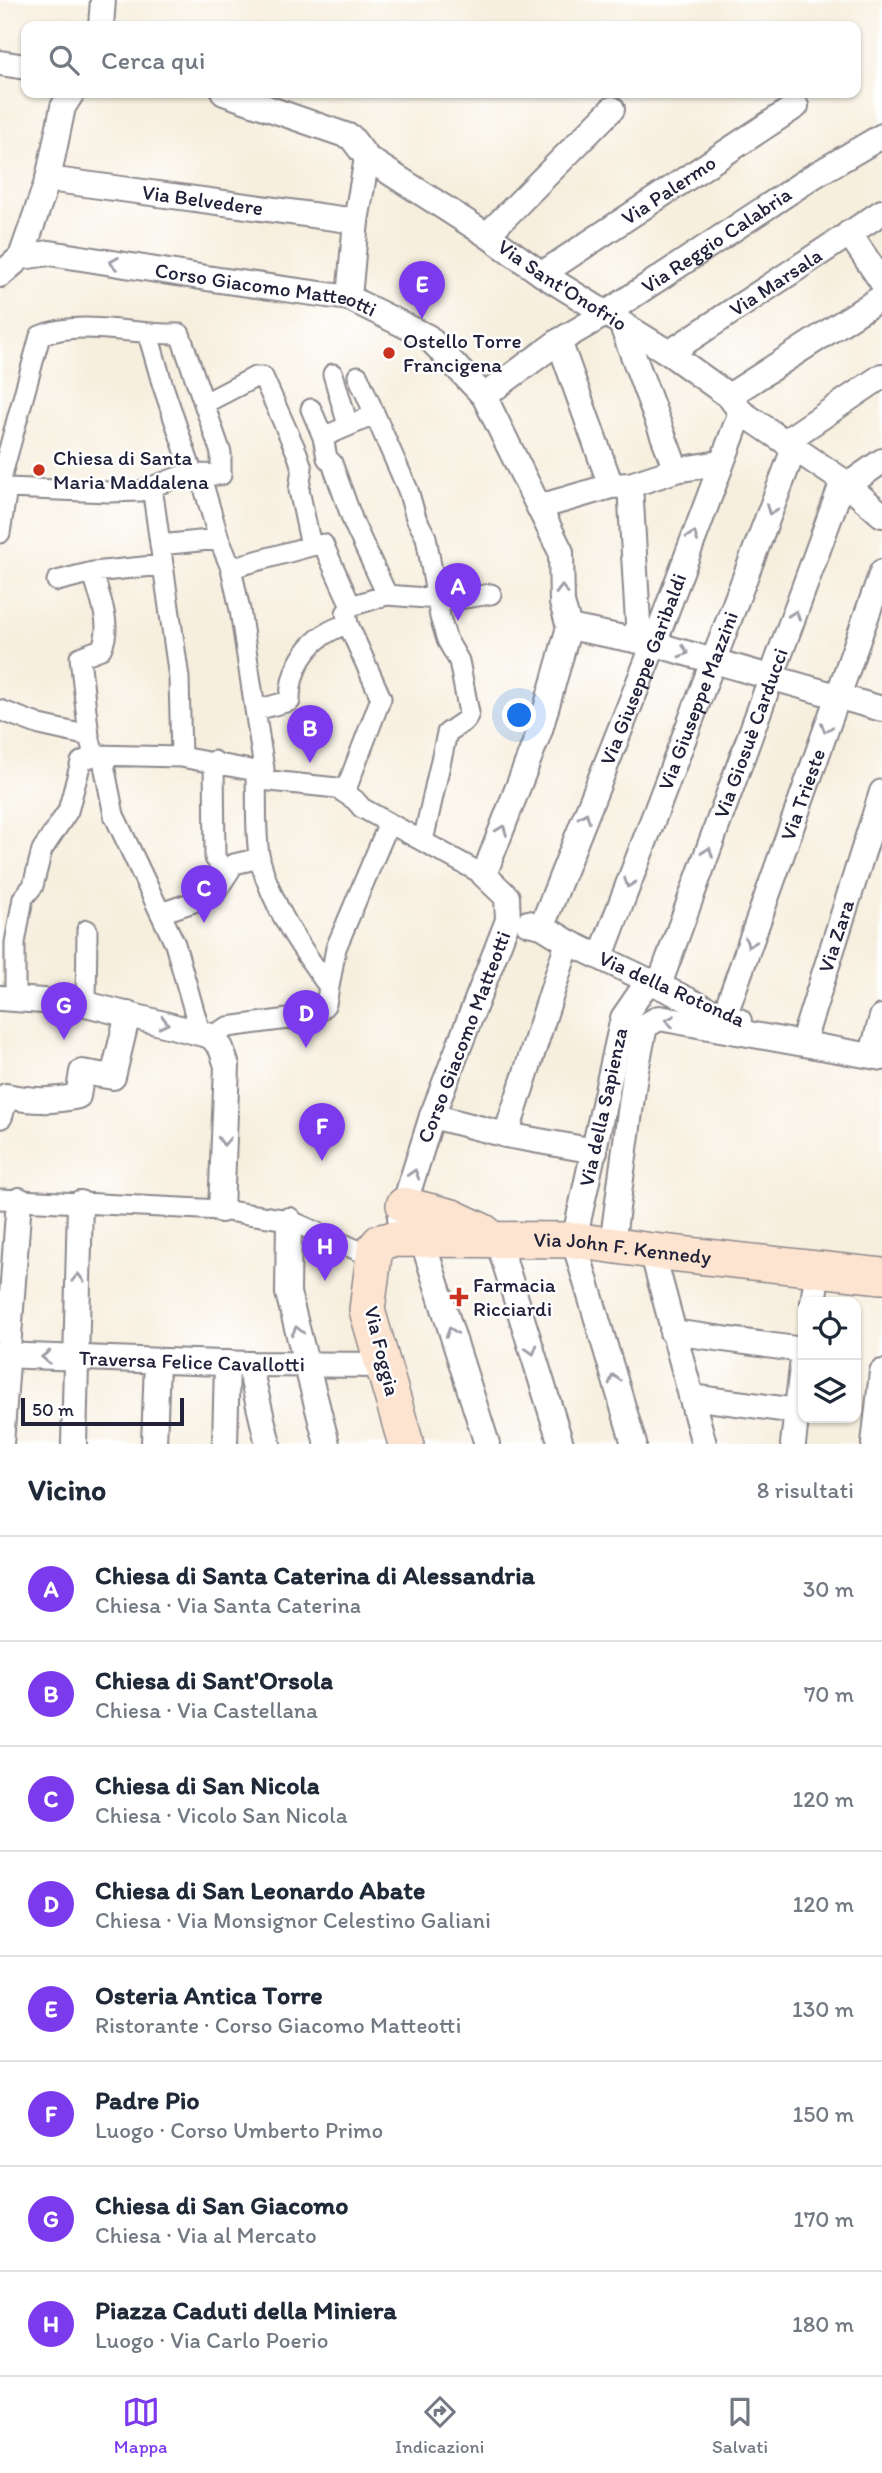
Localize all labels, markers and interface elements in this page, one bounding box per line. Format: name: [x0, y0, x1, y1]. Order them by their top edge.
search box: [21, 21, 861, 98]
icon: search: [45, 41, 83, 79]
text: Cerca qui: [101, 44, 205, 76]
street label: Via Palermo: [617, 150, 720, 230]
street label: Via Belvedere: [141, 179, 265, 220]
street label: Via Reggio Calabria: [636, 181, 796, 298]
street label: Via Sant'Onofrio: [493, 234, 632, 336]
street label: Via Marsala: [725, 242, 826, 322]
one-way arrow: [108, 256, 120, 271]
street label: Corso Giacomo Matteotti: [153, 257, 381, 322]
pin: E: [399, 261, 445, 319]
place label: Ostello Torre Francigena: [403, 328, 521, 377]
marker: Ostello Torre Francigena: [381, 345, 397, 361]
place label: Chiesa di Santa Maria Maddalena: [53, 445, 209, 494]
marker: Chiesa di Santa Maria Maddalena: [31, 462, 47, 478]
one-way arrow: [765, 504, 779, 516]
one-way arrow: [685, 530, 699, 542]
pin: A: [435, 563, 481, 621]
street label: Via Giuseppe Garibaldi: [594, 570, 691, 769]
one-way arrow: [554, 584, 570, 595]
street label: Via Giuseppe Mazzini: [652, 608, 743, 794]
one-way arrow: [787, 610, 801, 622]
one-way arrow: [677, 644, 689, 659]
street label: Via Giosuè Carducci: [708, 645, 793, 822]
your location: [502, 698, 536, 732]
pin: B: [287, 705, 333, 763]
one-way arrow: [820, 721, 834, 734]
street label: Via Trieste: [775, 745, 830, 844]
one-way arrow: [577, 811, 591, 823]
one-way arrow: [493, 824, 507, 836]
one-way arrow: [700, 847, 714, 859]
pin: C: [181, 865, 227, 923]
one-way arrow: [624, 877, 638, 889]
street label: Via Zara: [813, 896, 859, 976]
street label: Corso Giacomo Matteotti: [412, 927, 516, 1146]
one-way arrow: [744, 936, 758, 948]
street label: Via della Rotonda: [595, 945, 749, 1032]
pin: G: [41, 982, 87, 1040]
pin: D: [283, 990, 329, 1048]
one-way arrow: [664, 1013, 676, 1028]
one-way arrow: [158, 1015, 170, 1029]
street label: Via della Sapienza: [573, 1025, 632, 1189]
pin: F: [299, 1103, 345, 1161]
one-way arrow: [217, 1136, 232, 1147]
one-way arrow: [405, 1168, 420, 1180]
pin: H: [302, 1223, 348, 1281]
street label: Via John F. Kennedy: [533, 1227, 713, 1269]
one-way arrow: [71, 1272, 86, 1283]
place label: Farmacia Ricciardi: [473, 1272, 556, 1321]
marker: Farmacia Ricciardi: [451, 1289, 467, 1305]
map controls: [798, 1297, 861, 1423]
button: locate: [798, 1297, 861, 1360]
street label: Via Foggia: [359, 1303, 406, 1398]
one-way arrow: [291, 1325, 305, 1337]
one-way arrow: [445, 1327, 459, 1339]
one-way arrow: [523, 1344, 538, 1356]
street label: Traversa Felice Cavallotti: [78, 1345, 305, 1376]
one-way arrow: [41, 1350, 52, 1365]
button: layers: [798, 1360, 861, 1423]
one-way arrow: [608, 1373, 623, 1385]
scale bar: [21, 1395, 184, 1427]
text: 50 m: [32, 1398, 74, 1421]
text: Vicino: [28, 1471, 106, 1508]
text: 8 risultati: [757, 1476, 854, 1504]
text: Chiesa di Santa Caterina di Alessandria: [95, 1559, 535, 1591]
text: A: [44, 1575, 58, 1603]
text: 30 m: [803, 1575, 854, 1603]
text: Chiesa · Via Santa Caterina: [95, 1591, 361, 1619]
text: Chiesa di Sant'Orsola: [95, 1664, 333, 1696]
text: B: [44, 1680, 58, 1708]
text: 70 m: [804, 1680, 854, 1708]
text: Chiesa · Via Castellana: [95, 1696, 318, 1724]
text: Chiesa di San Nicola: [95, 1769, 320, 1801]
text: C: [44, 1785, 58, 1813]
text: 120 m: [793, 1785, 854, 1813]
text: Chiesa · Vicolo San Nicola: [95, 1801, 348, 1829]
text: Chiesa di San Leonardo Abate: [95, 1874, 425, 1906]
text: D: [43, 1890, 59, 1918]
text: 120 m: [793, 1890, 854, 1918]
text: Chiesa · Via Monsignor Celestino Galiani: [95, 1906, 491, 1934]
text: Osteria Antica Torre: [95, 1979, 323, 2011]
text: E: [45, 1995, 57, 2023]
text: 130 m: [792, 1995, 854, 2023]
text: Ristorante · Corso Giacomo Matteotti: [95, 2011, 461, 2039]
text: Padre Pio: [95, 2084, 200, 2116]
text: F: [45, 2100, 57, 2128]
text: 150 m: [793, 2100, 854, 2128]
text: Luogo · Corso Umberto Primo: [95, 2116, 383, 2144]
text: Chiesa di San Giacomo: [95, 2189, 348, 2221]
text: G: [43, 2205, 59, 2233]
text: 170 m: [793, 2205, 854, 2233]
text: Chiesa · Via al Mercato: [95, 2221, 317, 2249]
text: Piazza Caduti della Miniera: [95, 2294, 397, 2326]
text: H: [43, 2310, 59, 2338]
text: 180 m: [792, 2310, 854, 2338]
text: Luogo · Via Carlo Poerio: [95, 2326, 328, 2354]
tab: Mappa: [114, 2393, 167, 2458]
tab: Indicazioni: [395, 2393, 485, 2458]
tab: Salvati: [712, 2393, 768, 2458]

